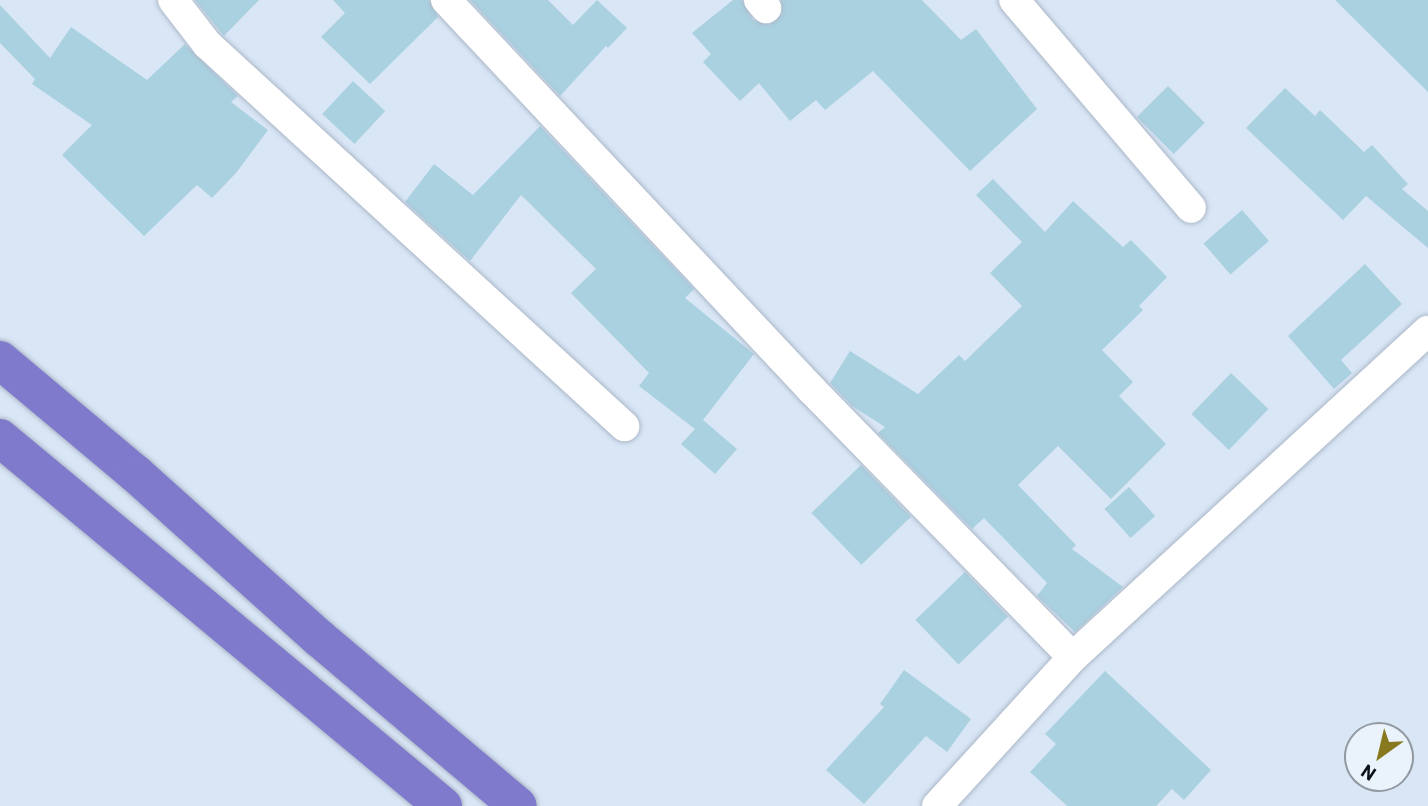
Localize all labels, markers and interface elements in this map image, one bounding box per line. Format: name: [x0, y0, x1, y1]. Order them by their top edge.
north arrow: [1344, 722, 1414, 792]
text: N: [1356, 760, 1380, 786]

